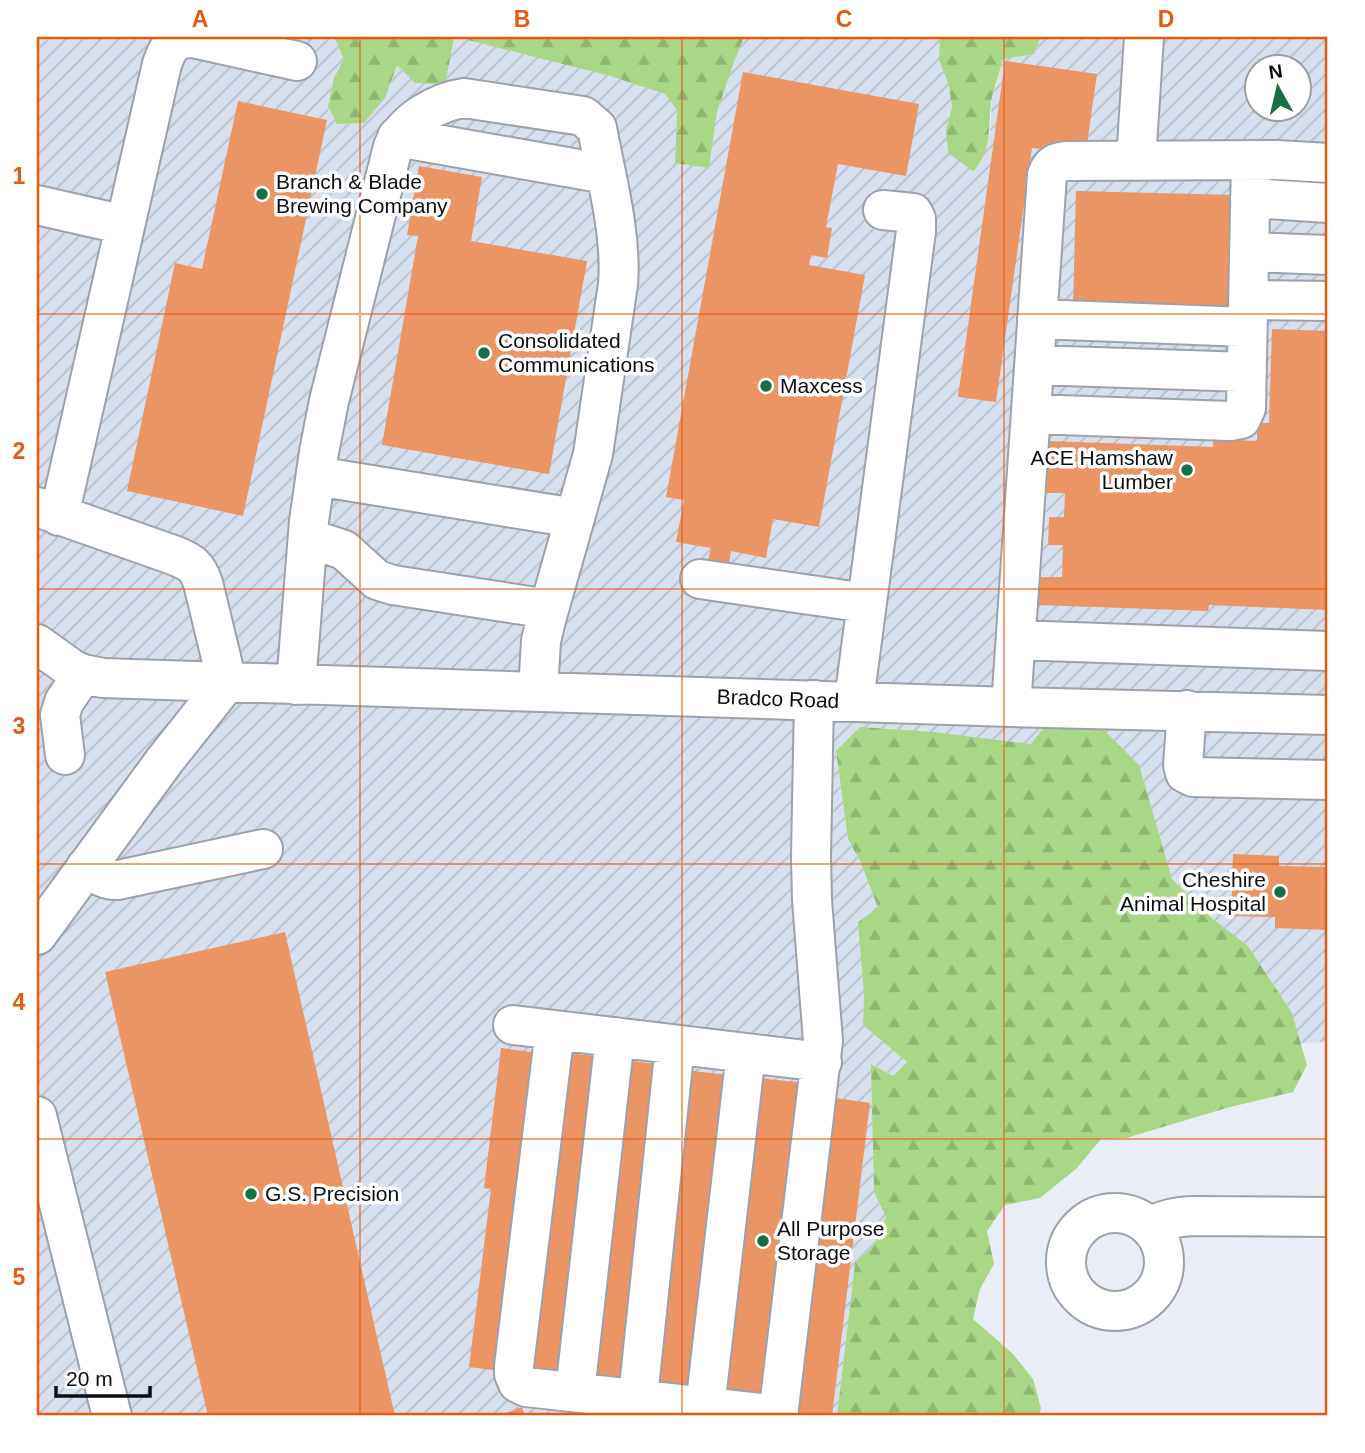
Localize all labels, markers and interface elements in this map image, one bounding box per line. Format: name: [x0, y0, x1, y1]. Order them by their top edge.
text: A: [192, 6, 208, 32]
text: B: [514, 6, 530, 32]
text: C: [836, 6, 852, 32]
text: D: [1158, 6, 1174, 32]
north arrow: [1242, 52, 1312, 122]
text: N: [1267, 60, 1284, 83]
text: 1: [13, 163, 26, 189]
place label: Branch & Blade Brewing Company: [276, 170, 448, 217]
marker: Branch & Blade Brewing Company: [254, 186, 270, 202]
place label: Consolidated Communications: [498, 329, 654, 376]
marker: Consolidated Communications: [476, 345, 492, 361]
place label: Maxcess: [780, 374, 863, 397]
marker: Maxcess: [758, 378, 774, 394]
text: 2: [13, 438, 25, 464]
place label: ACE Hamshaw Lumber: [1031, 446, 1174, 493]
marker: ACE Hamshaw Lumber: [1179, 462, 1195, 478]
street label: Bradco Road: [716, 685, 840, 712]
text: 3: [13, 713, 25, 739]
place label: Cheshire Animal Hospital: [1120, 868, 1266, 915]
marker: Cheshire Animal Hospital: [1272, 884, 1288, 900]
text: 4: [13, 989, 26, 1015]
place label: G.S. Precision: [265, 1182, 399, 1205]
marker: G.S. Precision: [243, 1186, 259, 1202]
place label: All Purpose Storage: [777, 1217, 884, 1264]
marker: All Purpose Storage: [755, 1233, 771, 1249]
text: 5: [13, 1264, 26, 1290]
scale bar: [56, 1355, 150, 1399]
text: 20 m: [66, 1367, 113, 1390]

